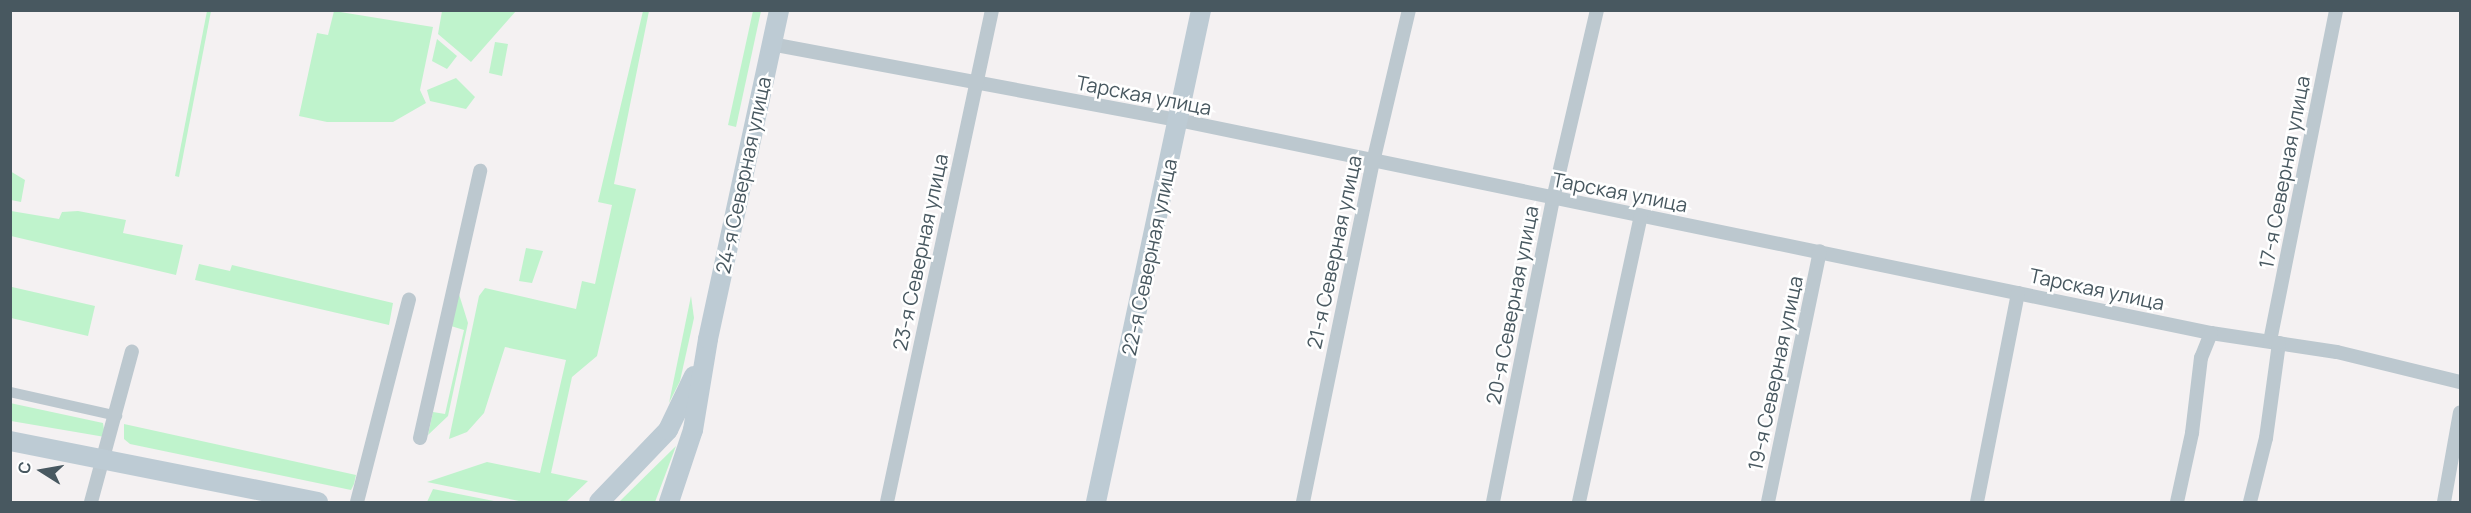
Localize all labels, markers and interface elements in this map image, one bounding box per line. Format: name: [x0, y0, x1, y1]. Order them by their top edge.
street label: Тарская улица: [1074, 70, 1214, 120]
street label: 24-я Северная улица: [710, 74, 776, 276]
street label: 17-я Северная улица: [2254, 74, 2314, 270]
street label: 23-я Северная улица: [887, 151, 953, 353]
street label: 21-я Северная улица: [1302, 153, 1366, 351]
street label: 22-я Северная улица: [1116, 156, 1182, 358]
street label: Тарская улица: [1550, 167, 1690, 217]
street label: 20-я Северная улица: [1481, 204, 1543, 406]
street label: Тарская улица: [2027, 263, 2167, 315]
street label: 19-я Северная улица: [1743, 273, 1807, 473]
north arrow: [12, 441, 72, 501]
text: С: [12, 460, 36, 475]

